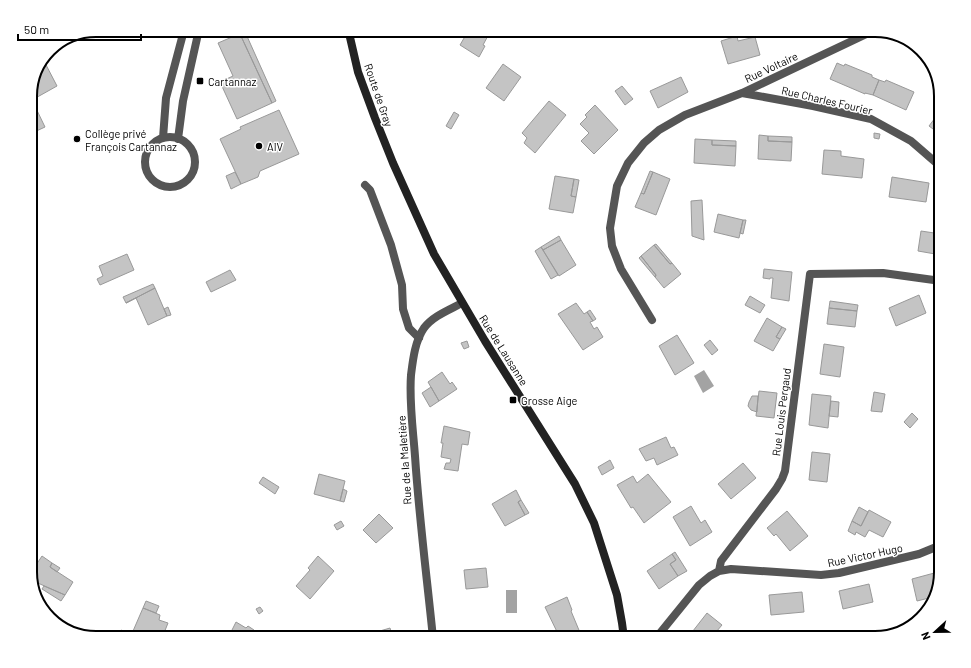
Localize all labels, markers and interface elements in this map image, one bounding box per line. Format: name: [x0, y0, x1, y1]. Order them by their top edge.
scale bar: [18, 16, 141, 42]
text: 50 m: [24, 22, 49, 36]
street label: Rue Voltaire: [742, 49, 800, 85]
street label: Route de Gray: [362, 62, 396, 128]
place label: Cartannaz: [208, 75, 256, 88]
marker: Cartannaz: [195, 76, 205, 86]
street label: Rue Charles Fourier: [780, 83, 874, 117]
place label: Collège privé François Cartannaz: [85, 127, 177, 153]
marker: Collège privé François Cartannaz: [72, 134, 82, 144]
place label: AIV: [267, 140, 284, 153]
marker: AIV: [254, 141, 264, 151]
street label: Rue de Lausanne: [477, 312, 531, 388]
street label: Rue Louis Pergaud: [769, 367, 793, 457]
place label: Grosse Aige: [521, 394, 578, 407]
marker: Grosse Aige: [508, 395, 518, 405]
street label: Rue de la Maletière: [394, 415, 414, 505]
street label: Rue Victor Hugo: [826, 541, 904, 569]
north arrow: [915, 612, 955, 652]
text: N: [918, 630, 933, 642]

